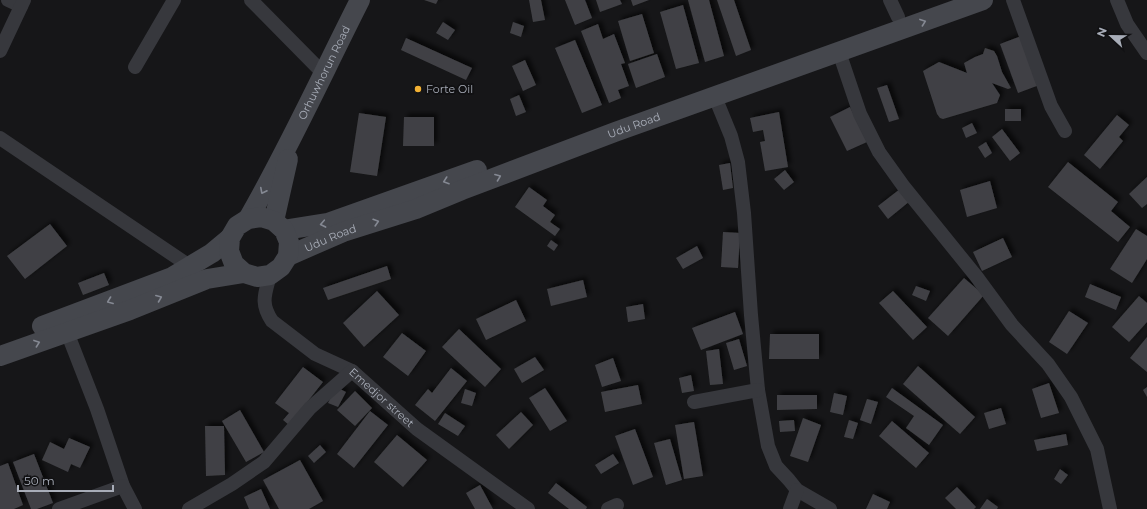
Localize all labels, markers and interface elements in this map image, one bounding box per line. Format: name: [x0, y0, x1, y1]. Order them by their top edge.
north arrow: [1091, 16, 1131, 56]
one-way arrow: [919, 18, 926, 26]
street label: Orhuwhorun Road: [295, 23, 353, 122]
text: N: [1094, 26, 1110, 39]
place label: Forte Oil: [426, 82, 473, 96]
marker: Forte Oil: [413, 84, 423, 94]
street label: Udu Road: [605, 109, 662, 141]
one-way arrow: [495, 173, 502, 181]
one-way arrow: [443, 177, 450, 185]
one-way arrow: [261, 187, 268, 194]
one-way arrow: [373, 218, 380, 227]
one-way arrow: [320, 219, 326, 227]
street label: Udu Road: [302, 221, 358, 255]
one-way arrow: [154, 295, 162, 303]
one-way arrow: [107, 296, 114, 304]
one-way arrow: [33, 339, 40, 347]
street label: Emedjor street: [346, 365, 417, 431]
scale bar: [18, 467, 113, 493]
text: 50 m: [24, 473, 55, 488]

